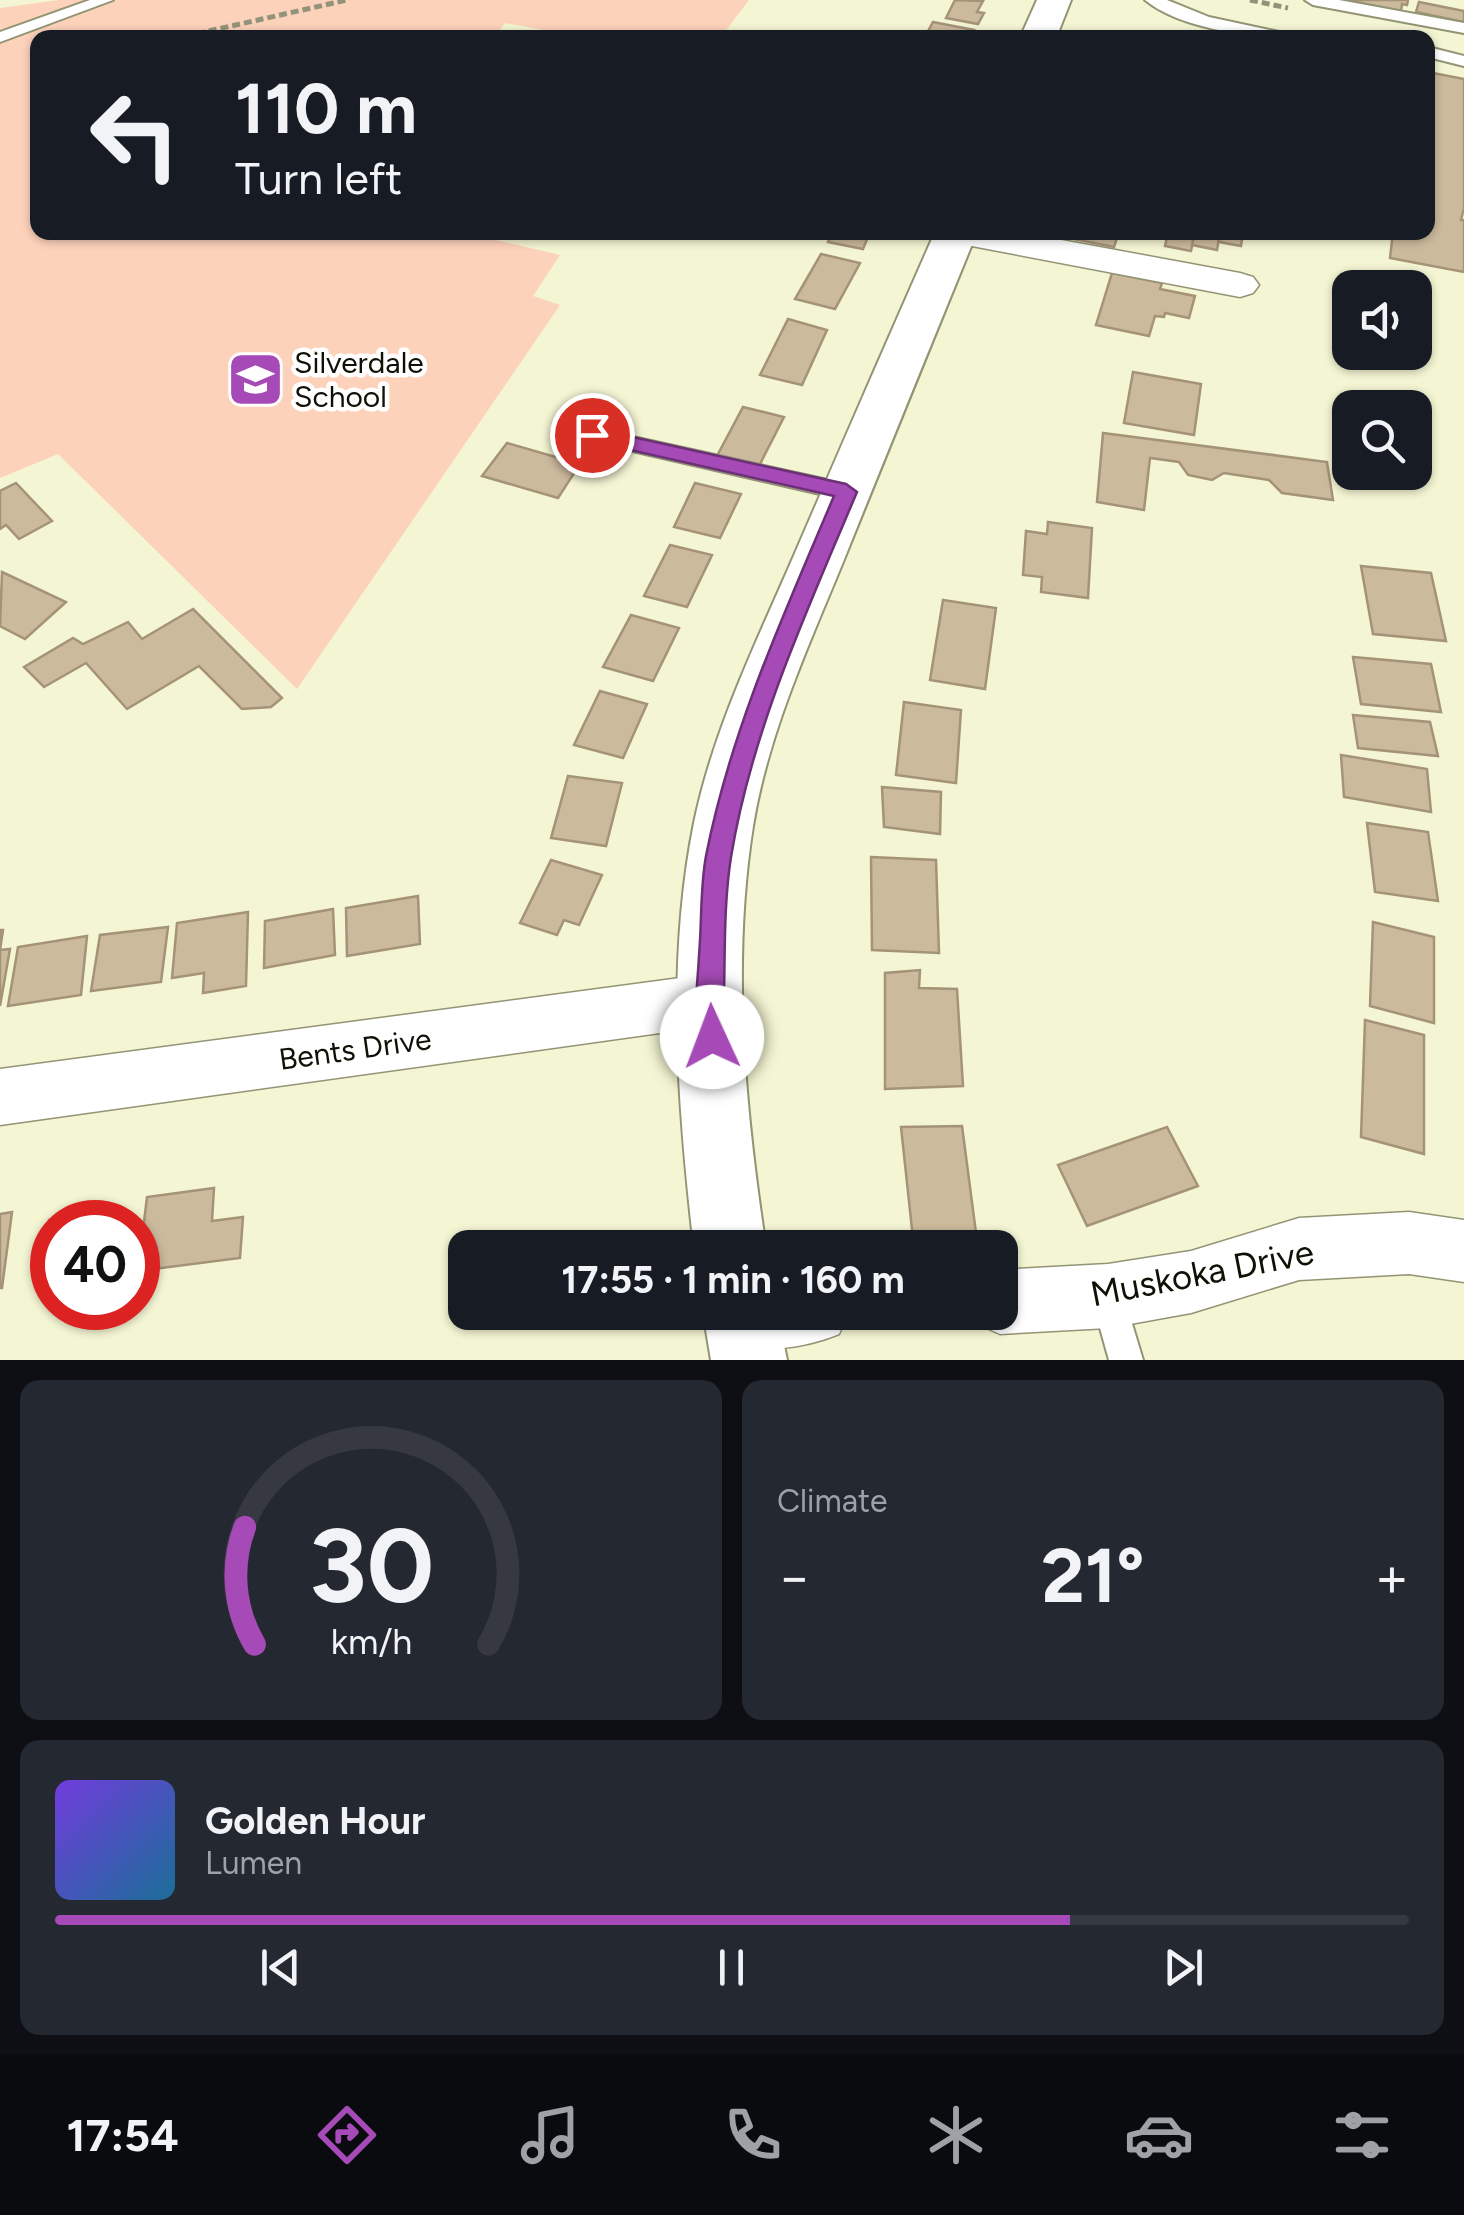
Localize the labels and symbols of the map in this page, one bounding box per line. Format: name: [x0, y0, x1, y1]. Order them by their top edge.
place label: Silverdale School: [294, 344, 424, 415]
school or university icon: Silverdale School: [225, 349, 285, 409]
pin: [550, 393, 635, 478]
position arrow: [660, 985, 764, 1089]
street label: Bents Drive: [276, 1020, 434, 1078]
speed limit sign: 40: [30, 1200, 160, 1330]
street label: Muskoka Drive: [1087, 1231, 1317, 1315]

